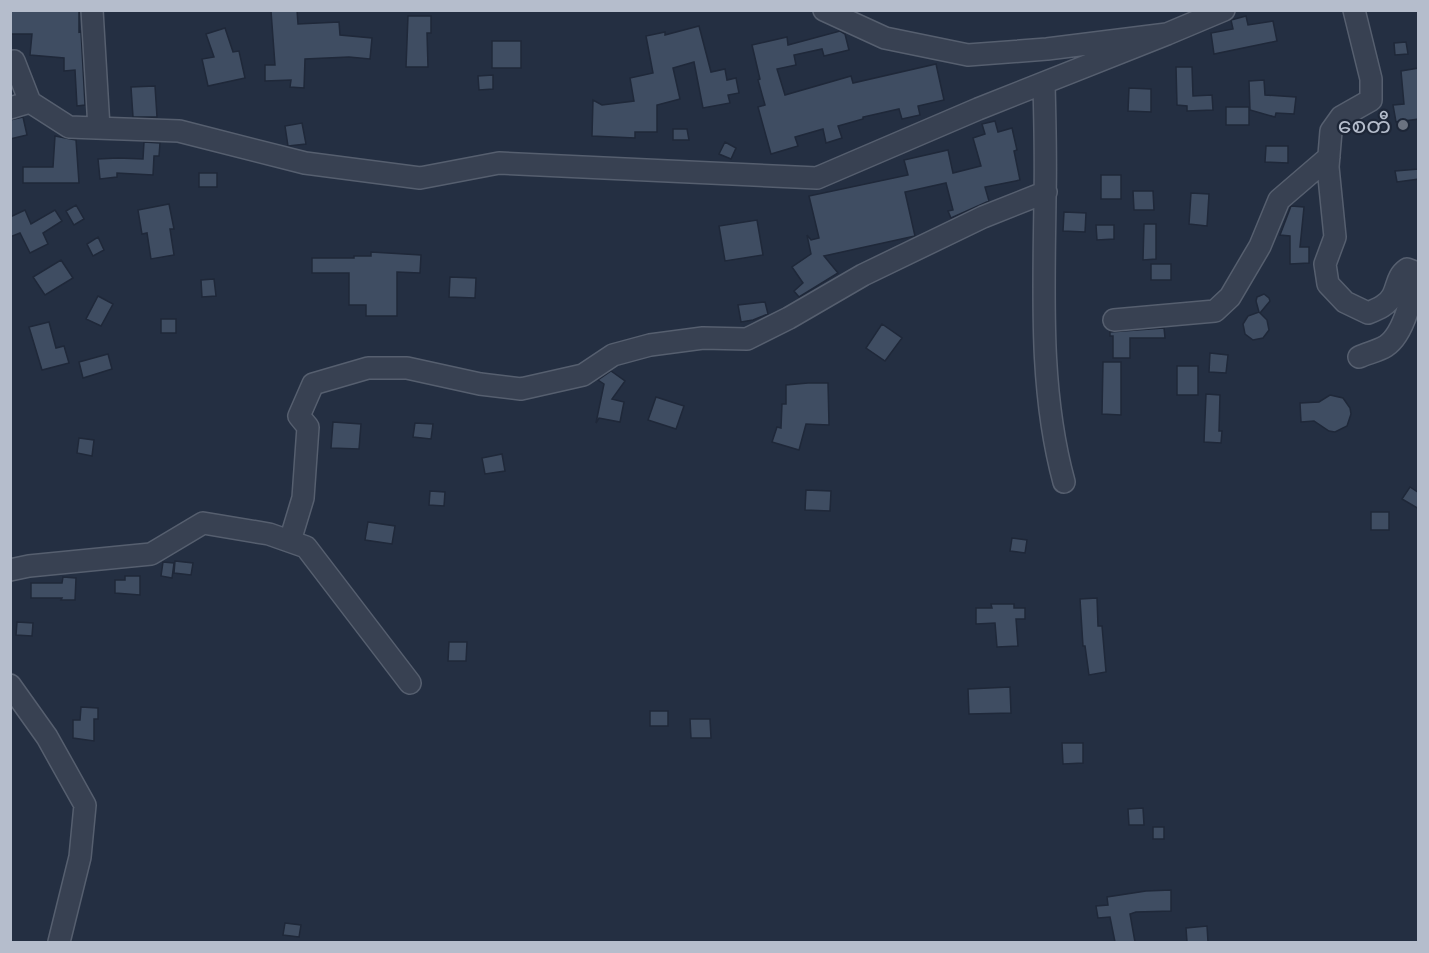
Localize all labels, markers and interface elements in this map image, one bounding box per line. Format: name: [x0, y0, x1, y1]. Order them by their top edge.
place label: စေတီ: [1338, 110, 1391, 139]
marker: စေတီ: [1396, 118, 1410, 132]

